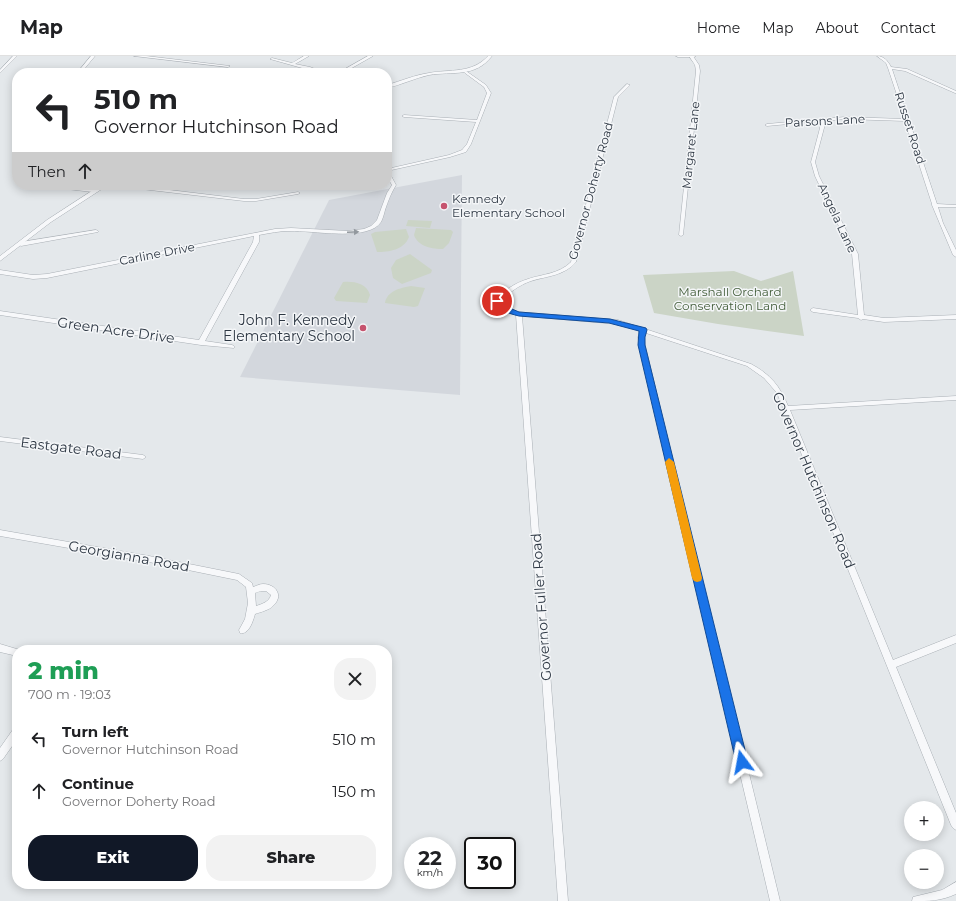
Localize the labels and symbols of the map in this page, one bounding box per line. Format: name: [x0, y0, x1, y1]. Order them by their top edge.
street label: Russet Road: [892, 90, 929, 166]
street label: Margaret Lane: [678, 100, 703, 189]
street label: Parsons Lane: [784, 111, 865, 130]
street label: Governor Doherty Road: [565, 120, 616, 261]
street label: Angela Lane: [815, 181, 860, 255]
place label: Kennedy Elementary School: [452, 191, 565, 220]
marker: Kennedy Elementary School: [439, 201, 449, 211]
one-way arrow: [347, 228, 359, 235]
street label: Carline Drive: [118, 239, 196, 268]
pin: [480, 284, 514, 318]
park label: Marshall Orchard Conservation Land: [674, 284, 786, 313]
place label: John F. Kennedy Elementary School: [223, 311, 355, 345]
street label: Green Acre Drive: [56, 313, 176, 347]
marker: John F. Kennedy Elementary School: [358, 323, 368, 333]
street label: Governor Hutchinson Road: [769, 389, 859, 571]
street label: Eastgate Road: [19, 433, 123, 463]
street label: Governor Fuller Road: [527, 532, 555, 682]
street label: Georgianna Road: [67, 536, 191, 576]
position arrow: [721, 741, 763, 783]
speed limit sign: 30: [464, 837, 516, 889]

